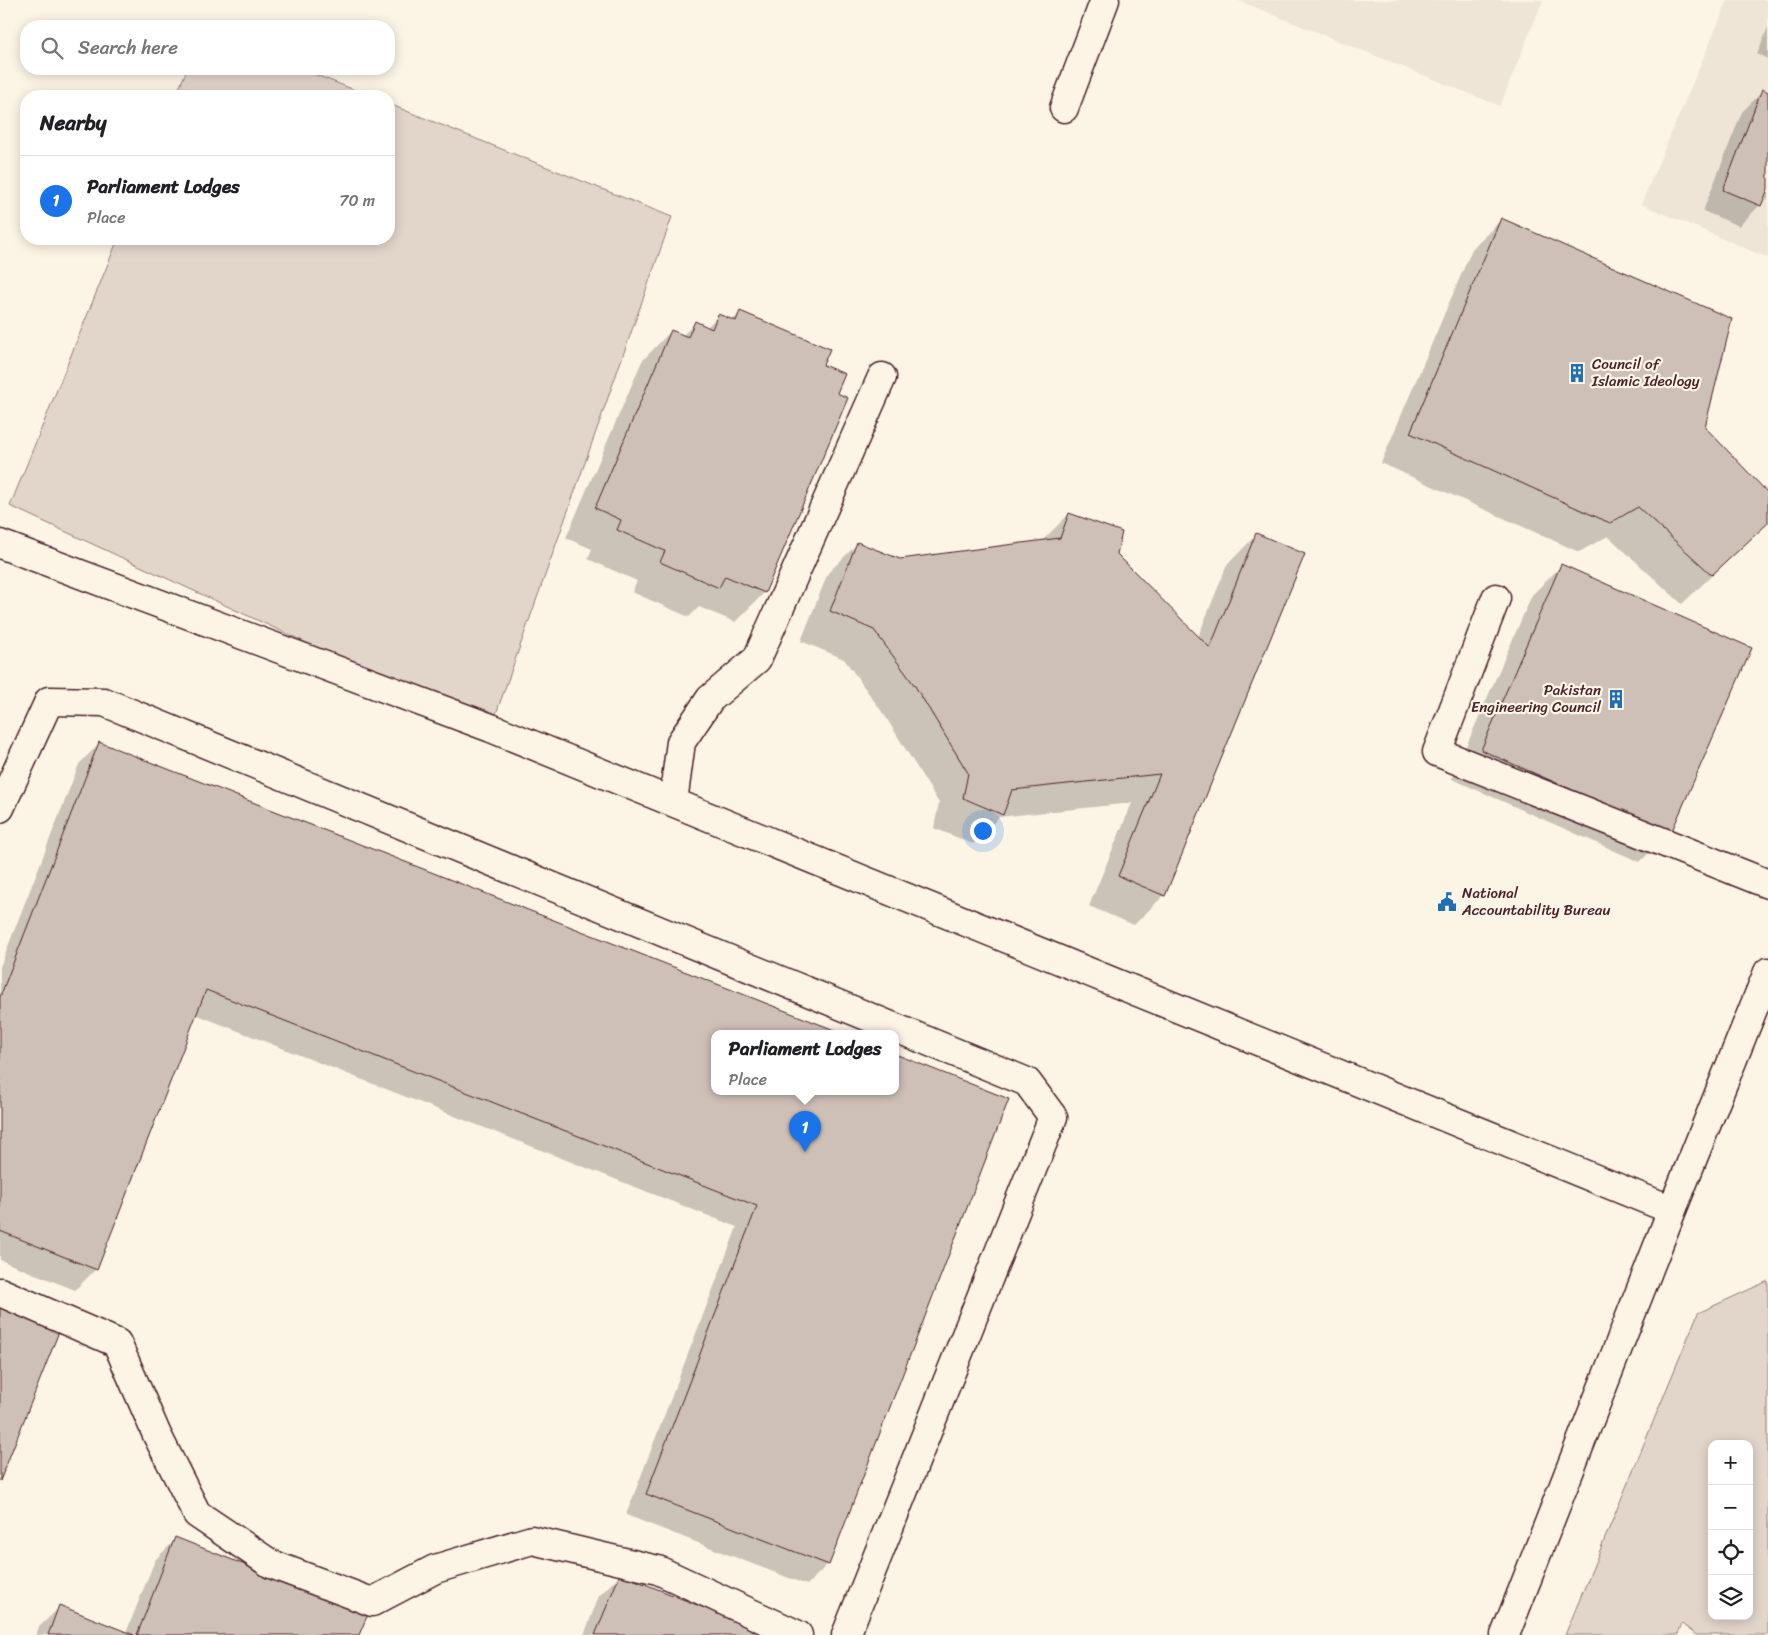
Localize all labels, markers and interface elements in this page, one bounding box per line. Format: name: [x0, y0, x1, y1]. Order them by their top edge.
search box: [20, 20, 395, 75]
text: Search here: [78, 31, 178, 64]
icon: search: [38, 34, 66, 62]
text: Nearby: [40, 104, 106, 142]
text: Parliament Lodges: [87, 170, 240, 203]
text: 1: [53, 186, 59, 215]
text: 70 m: [339, 186, 375, 215]
text: Place: [87, 203, 126, 232]
place label: Council of Islamic Ideology: [1591, 351, 1700, 394]
building icon: Council of Islamic Ideology: [1566, 362, 1588, 384]
place label: Pakistan Engineering Council: [1471, 677, 1602, 720]
building icon: Pakistan Engineering Council: [1605, 688, 1627, 710]
your location: [970, 818, 996, 844]
place label: National Accountability Bureau: [1461, 880, 1610, 923]
public building icon: National Accountability Bureau: [1436, 891, 1458, 913]
popup: [711, 1030, 899, 1095]
text: Parliament Lodges: [729, 1032, 881, 1065]
text: Place: [729, 1065, 767, 1094]
pin: 1: [789, 1111, 821, 1152]
map controls: [1708, 1440, 1753, 1620]
button: +: [1708, 1440, 1753, 1485]
button: −: [1708, 1485, 1753, 1530]
button: locate: [1708, 1530, 1753, 1575]
button: layers: [1708, 1575, 1753, 1620]

